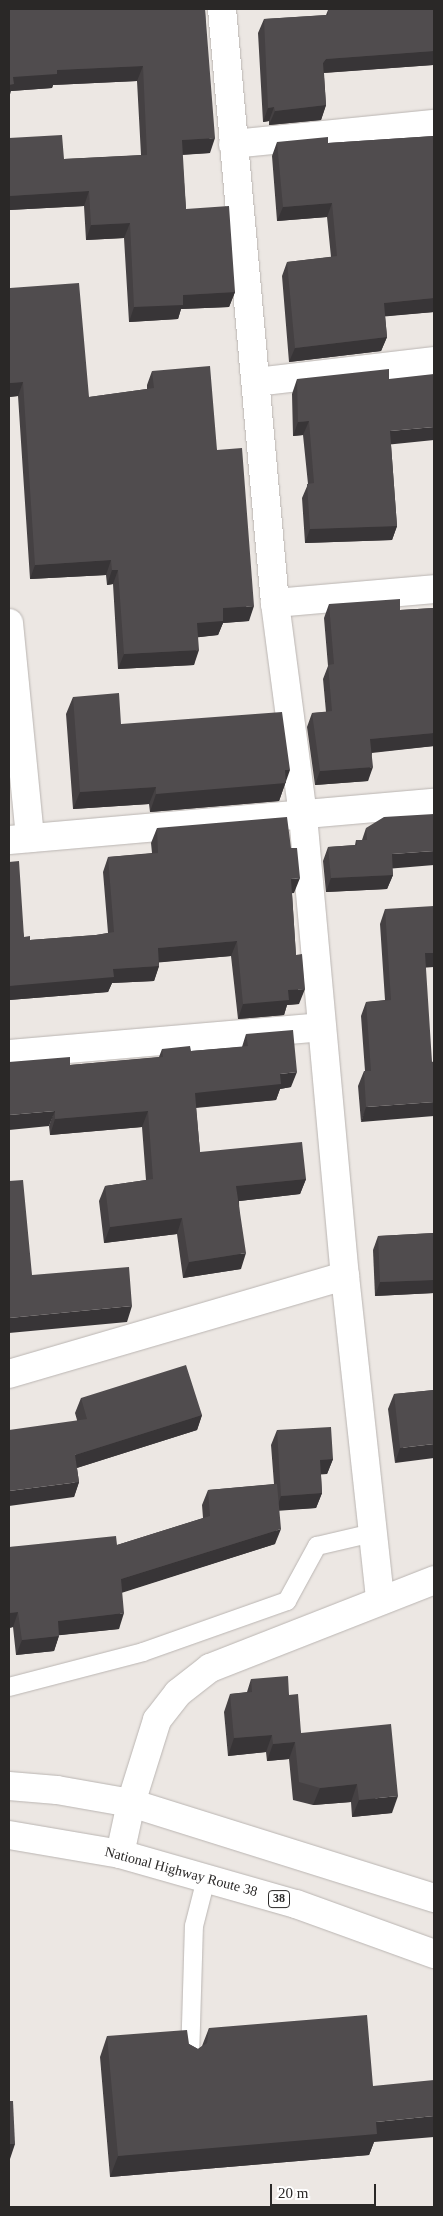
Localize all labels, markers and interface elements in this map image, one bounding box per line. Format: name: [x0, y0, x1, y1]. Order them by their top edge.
street label: National Highway Route 38: [103, 1844, 259, 1900]
road number: 38: [268, 1890, 290, 1908]
scale bar: [273, 2174, 379, 2206]
text: 20 m: [278, 2185, 308, 2201]

